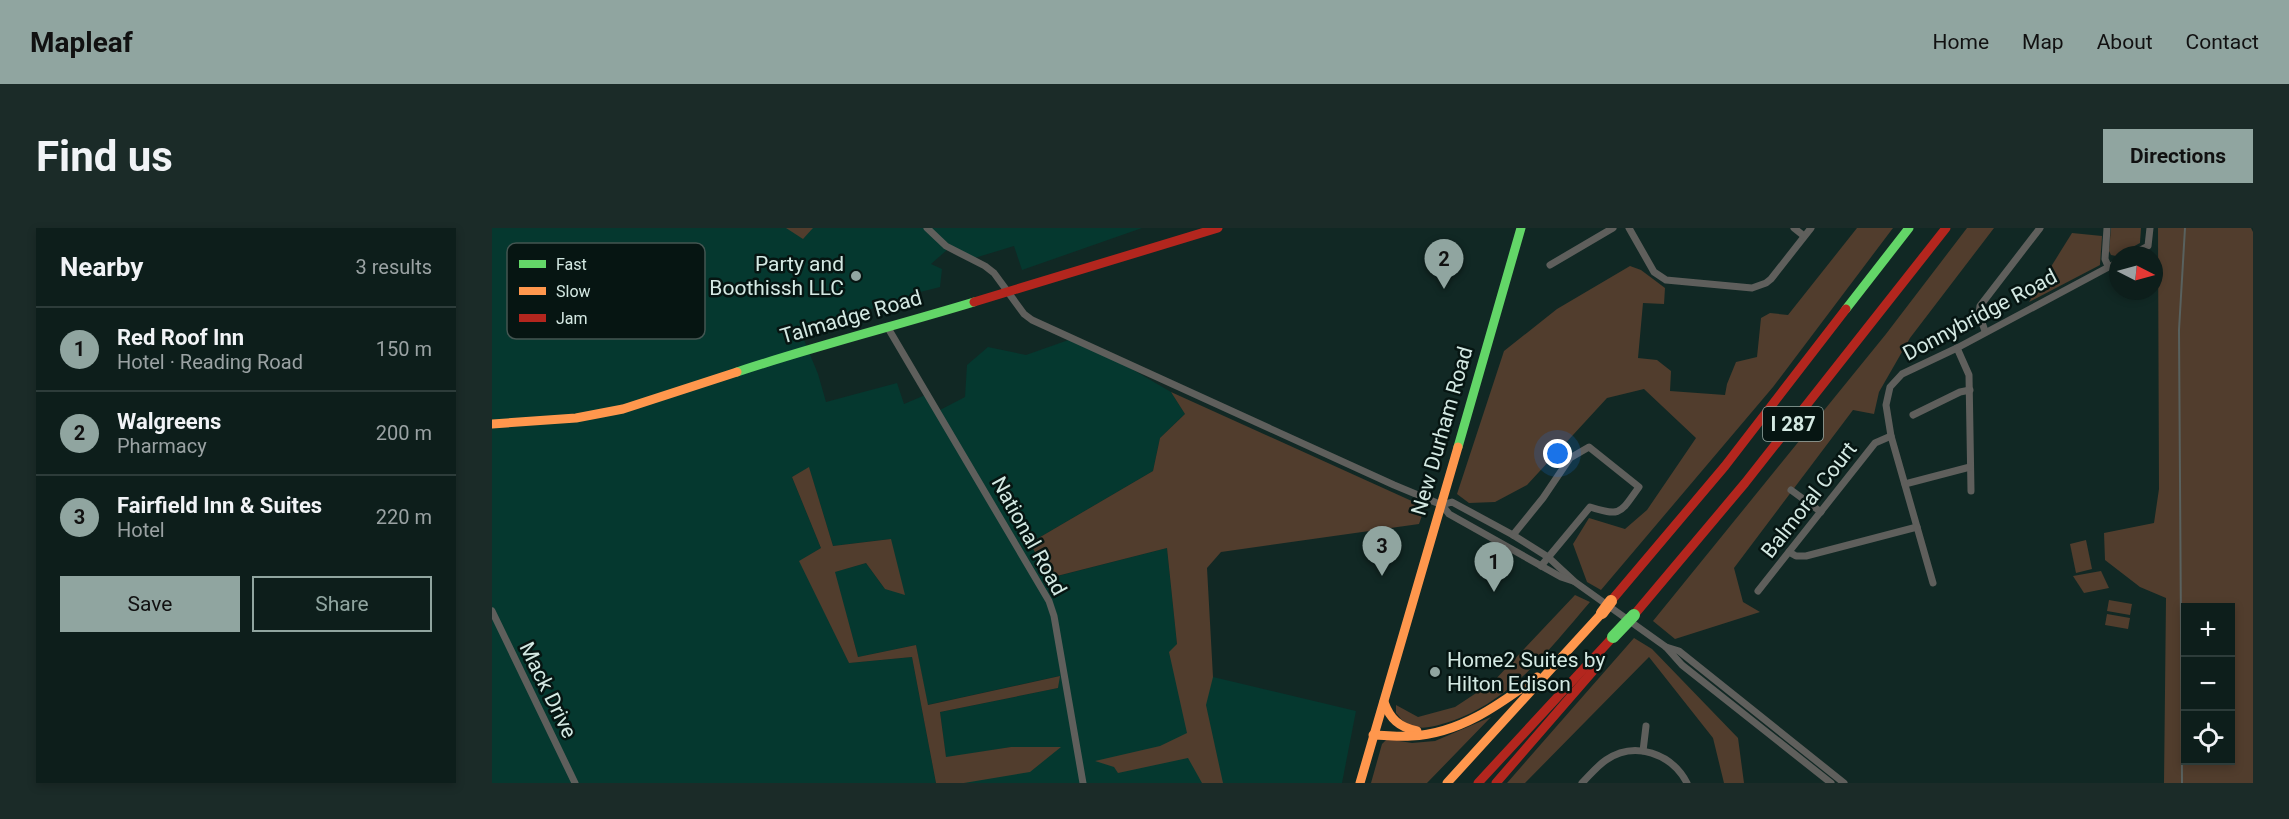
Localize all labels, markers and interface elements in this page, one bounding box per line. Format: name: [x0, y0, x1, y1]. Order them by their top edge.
text: Mapleaf: [30, 26, 133, 59]
text: Home: [1933, 30, 1989, 54]
text: Map: [2022, 30, 2064, 54]
text: About: [2097, 30, 2153, 54]
text: Contact: [2186, 30, 2259, 54]
button: Directions: [2103, 129, 2253, 183]
text: Find us: [36, 132, 173, 181]
pin: 2: [1424, 239, 1464, 289]
legend: [507, 243, 705, 339]
north arrow: [2109, 246, 2163, 300]
text: Nearby: [60, 252, 143, 282]
place label: Party and Boothissh LLC: [709, 252, 844, 300]
text: 3 results: [356, 255, 432, 279]
text: Fast: [556, 255, 587, 274]
street label: Donnybridge Road: [1899, 264, 2061, 366]
marker: Party and Boothissh LLC: [849, 269, 863, 283]
text: Slow: [556, 282, 591, 301]
street label: Talmadge Road: [778, 285, 924, 349]
text: Jam: [556, 309, 588, 328]
text: Red Roof Inn: [117, 325, 244, 350]
text: 1: [74, 337, 85, 361]
text: 150 m: [376, 337, 432, 361]
street label: New Durham Road: [1406, 344, 1478, 518]
text: Hotel · Reading Road: [117, 350, 303, 374]
road number: I 287: [1763, 407, 1823, 441]
text: Walgreens: [117, 409, 221, 434]
text: 2: [74, 421, 85, 445]
text: 200 m: [376, 421, 432, 445]
text: Pharmacy: [117, 434, 207, 458]
street label: Balmoral Court: [1756, 437, 1862, 563]
your location: [1543, 439, 1572, 468]
street label: National Road: [987, 473, 1071, 599]
text: Fairfield Inn & Suites: [117, 493, 322, 518]
text: 3: [74, 505, 85, 529]
text: 220 m: [376, 505, 432, 529]
text: Hotel: [117, 518, 165, 542]
pin: 3: [1362, 526, 1402, 576]
pin: 1: [1474, 542, 1514, 592]
button: Save: [60, 576, 240, 632]
button: Share: [252, 576, 432, 632]
map controls: [2181, 603, 2235, 765]
button: +: [2181, 603, 2235, 657]
street label: Mack Drive: [514, 638, 582, 742]
place label: Home2 Suites by Hilton Edison: [1447, 648, 1605, 696]
button: −: [2181, 657, 2235, 711]
marker: Home2 Suites by Hilton Edison: [1428, 665, 1442, 679]
button: locate: [2181, 711, 2235, 765]

